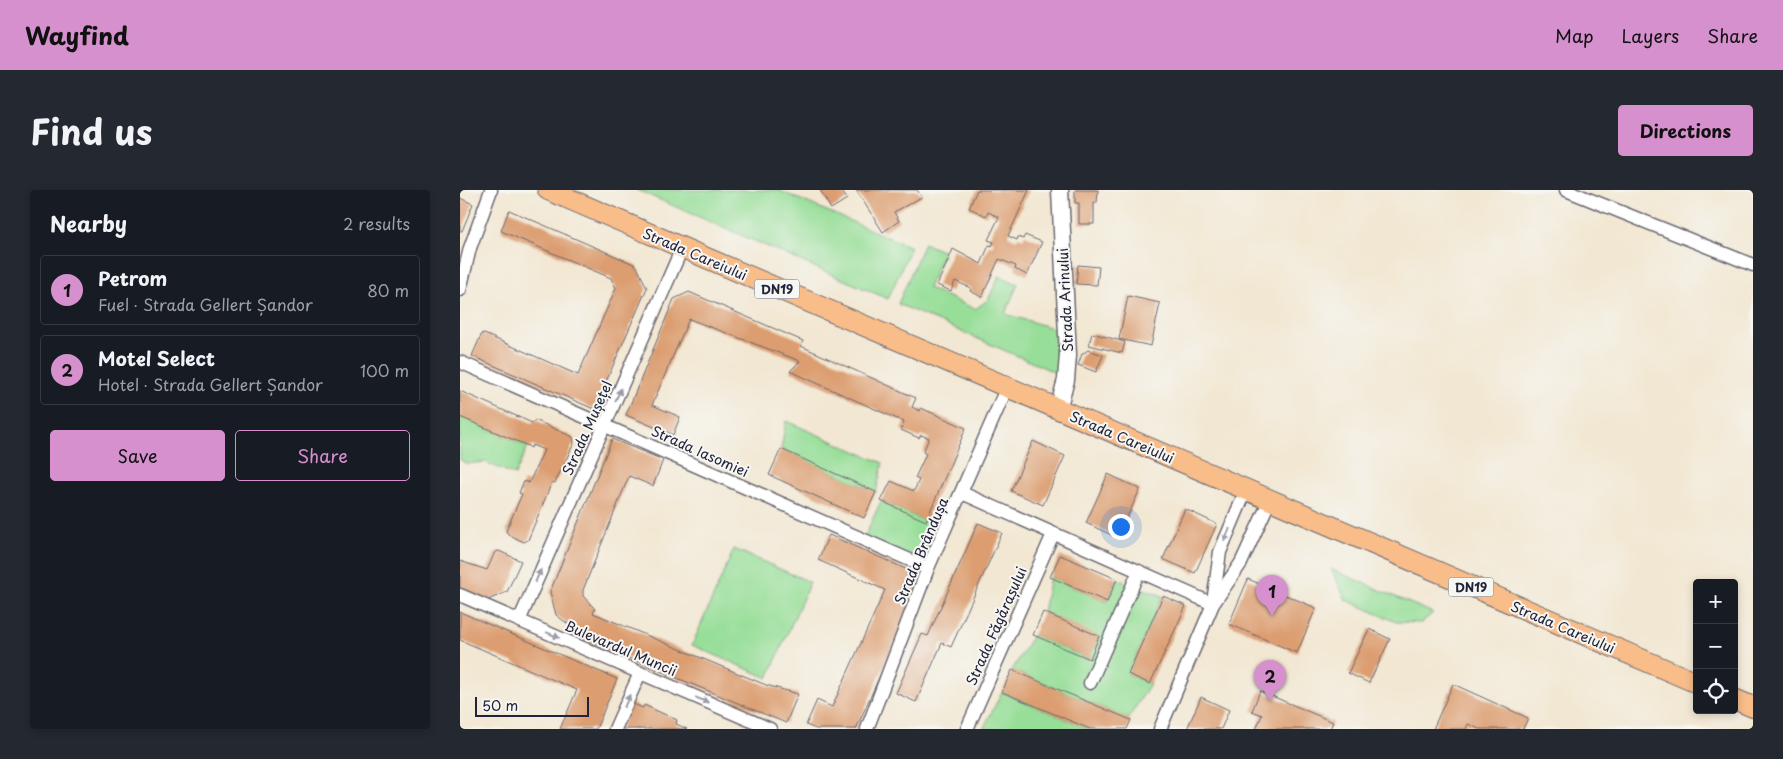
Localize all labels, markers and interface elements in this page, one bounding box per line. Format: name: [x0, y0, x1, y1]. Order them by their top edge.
text: Wayfind: [25, 17, 129, 53]
text: Map: [1555, 22, 1594, 49]
text: Layers: [1622, 22, 1679, 49]
text: Share: [1707, 22, 1758, 49]
text: Find us: [30, 104, 152, 157]
button: Directions: [1618, 105, 1753, 156]
text: Nearby: [50, 207, 127, 239]
text: 2 results: [343, 211, 410, 235]
street label: Strada Careiului: [640, 223, 751, 286]
street label: Strada Arinului: [1052, 247, 1078, 353]
text: Petrom: [98, 264, 167, 292]
text: 1: [63, 278, 71, 302]
text: 80 m: [367, 278, 409, 302]
road number: DN19: [754, 280, 800, 298]
text: Fuel · Strada Gellert Șandor: [98, 292, 313, 316]
text: Motel Select: [98, 344, 215, 372]
text: 2: [61, 358, 73, 382]
text: 100 m: [360, 358, 409, 382]
text: Hotel · Strada Gellert Șandor: [98, 372, 323, 396]
street label: Strada Mușețel: [557, 377, 617, 479]
one-way arrow: [614, 388, 622, 402]
street label: Strada Careiului: [1067, 406, 1178, 469]
street label: Strada Iasomiei: [648, 420, 752, 482]
button: Save: [50, 430, 225, 481]
button: Share: [235, 430, 410, 481]
street label: Strada Brândușa: [889, 494, 953, 608]
your location: [1108, 514, 1134, 540]
one-way arrow: [1223, 528, 1231, 543]
street label: Strada Făgărașului: [960, 563, 1032, 689]
one-way arrow: [535, 569, 543, 583]
pin: 1: [1256, 575, 1288, 616]
road number: DN19: [1448, 578, 1494, 597]
map controls: [1693, 579, 1738, 714]
button: +: [1693, 579, 1738, 624]
street label: Strada Careiului: [1508, 596, 1619, 659]
street label: Bulevardul Muncii: [562, 615, 680, 681]
button: −: [1693, 624, 1738, 669]
one-way arrow: [546, 632, 560, 640]
pin: 2: [1254, 660, 1286, 701]
button: locate: [1693, 669, 1738, 714]
scale bar: [475, 694, 589, 717]
one-way arrow: [624, 694, 632, 708]
text: 50 m: [482, 695, 518, 716]
one-way arrow: [695, 696, 709, 704]

